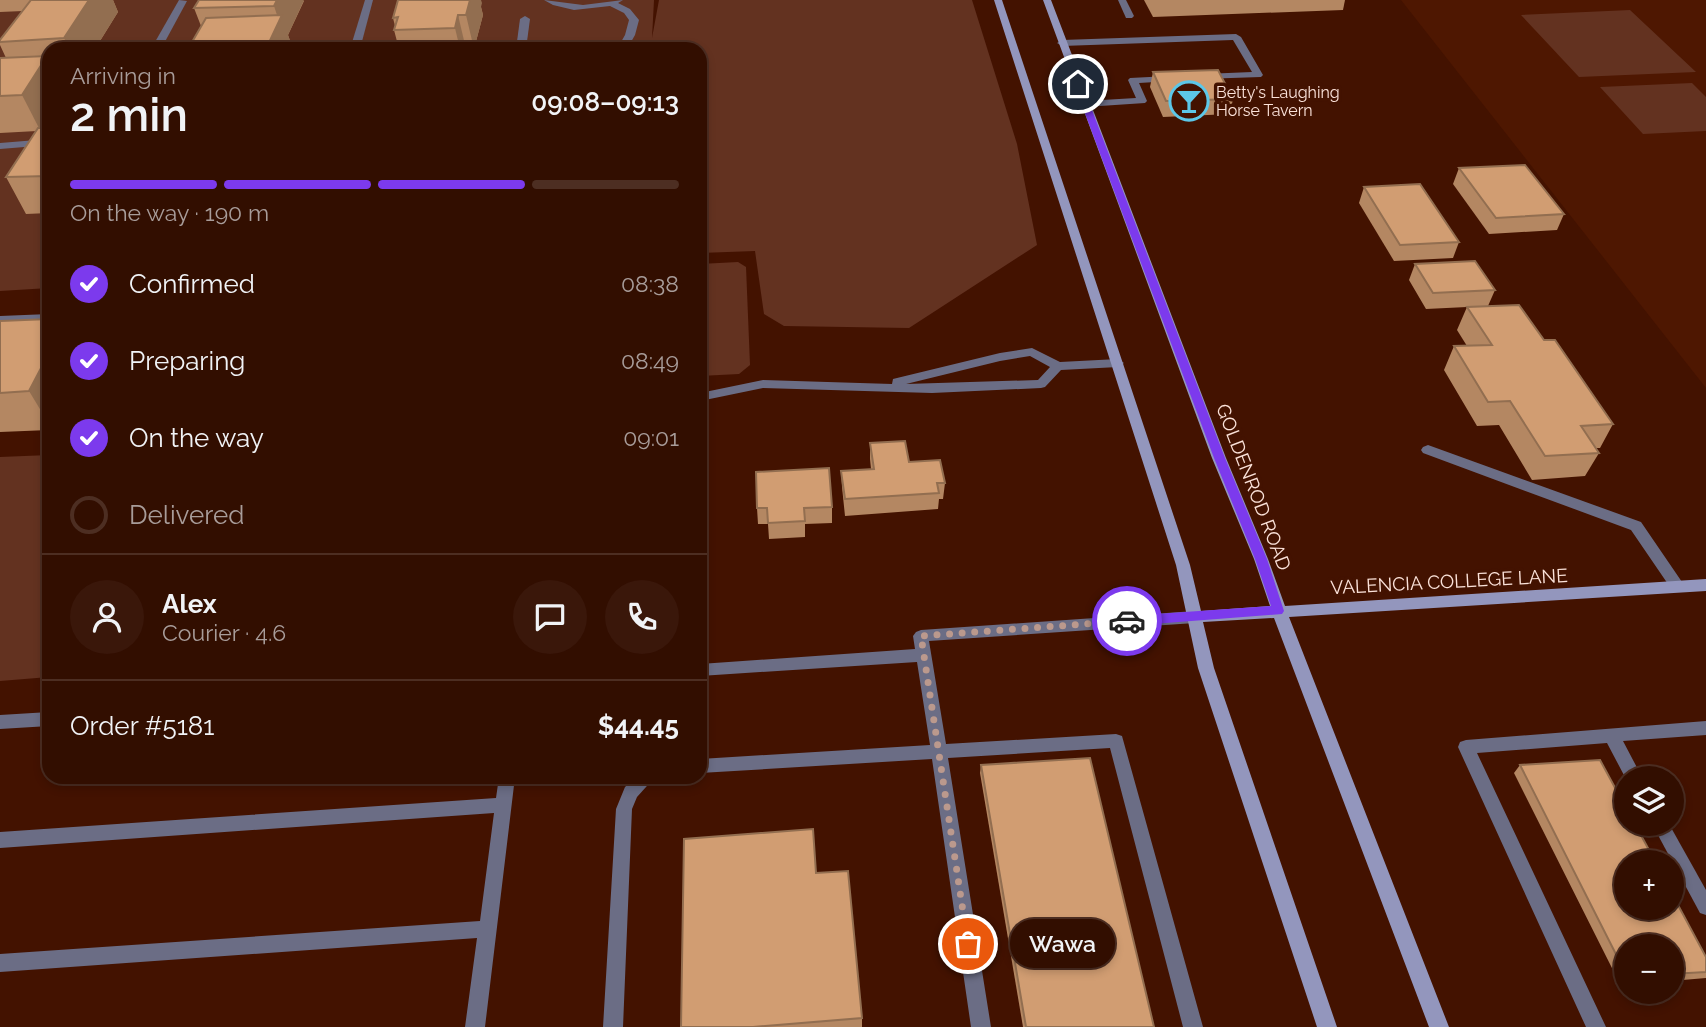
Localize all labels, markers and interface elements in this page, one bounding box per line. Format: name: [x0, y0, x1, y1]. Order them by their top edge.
pin: [1048, 54, 1108, 114]
text: Arriving in: [70, 62, 176, 89]
icon: home: [1059, 65, 1097, 103]
bar icon: Betty's Laughing Horse Tavern: [1168, 80, 1210, 122]
place label: Betty's Laughing Horse Tavern: [1216, 83, 1340, 120]
text: 09:08–09:13: [531, 87, 679, 117]
text: 2 min: [70, 88, 188, 142]
text: On the way · 190 m: [70, 199, 269, 226]
icon: check: [70, 265, 108, 303]
text: Confirmed: [129, 269, 255, 299]
text: 08:38: [621, 270, 679, 297]
icon: check: [70, 342, 108, 380]
text: Preparing: [129, 346, 245, 376]
text: 08:49: [621, 347, 679, 374]
street label: GOLDENROD ROAD: [1212, 401, 1296, 573]
icon: check: [70, 419, 108, 457]
text: On the way: [129, 423, 264, 453]
text: 09:01: [623, 424, 679, 451]
text: Delivered: [129, 500, 244, 530]
street label: VALENCIA COLLEGE LANE: [1330, 564, 1568, 598]
button: person: [70, 580, 144, 654]
button: chat: [513, 580, 587, 654]
button: phone: [605, 580, 679, 654]
courier: [1092, 586, 1162, 656]
text: Alex: [162, 589, 217, 619]
icon: car: [1108, 602, 1146, 640]
text: Courier · 4.6: [162, 619, 286, 646]
text: Order #5181: [70, 711, 214, 741]
text: $44.45: [598, 711, 679, 741]
map controls: [1614, 766, 1684, 1004]
button: layers: [1614, 766, 1684, 836]
button: +: [1614, 850, 1684, 920]
pin: [938, 914, 998, 974]
callout: Wawa: [1010, 920, 1115, 968]
icon: bag: [949, 925, 987, 963]
text: Wawa: [1029, 930, 1096, 957]
button: −: [1614, 934, 1684, 1004]

